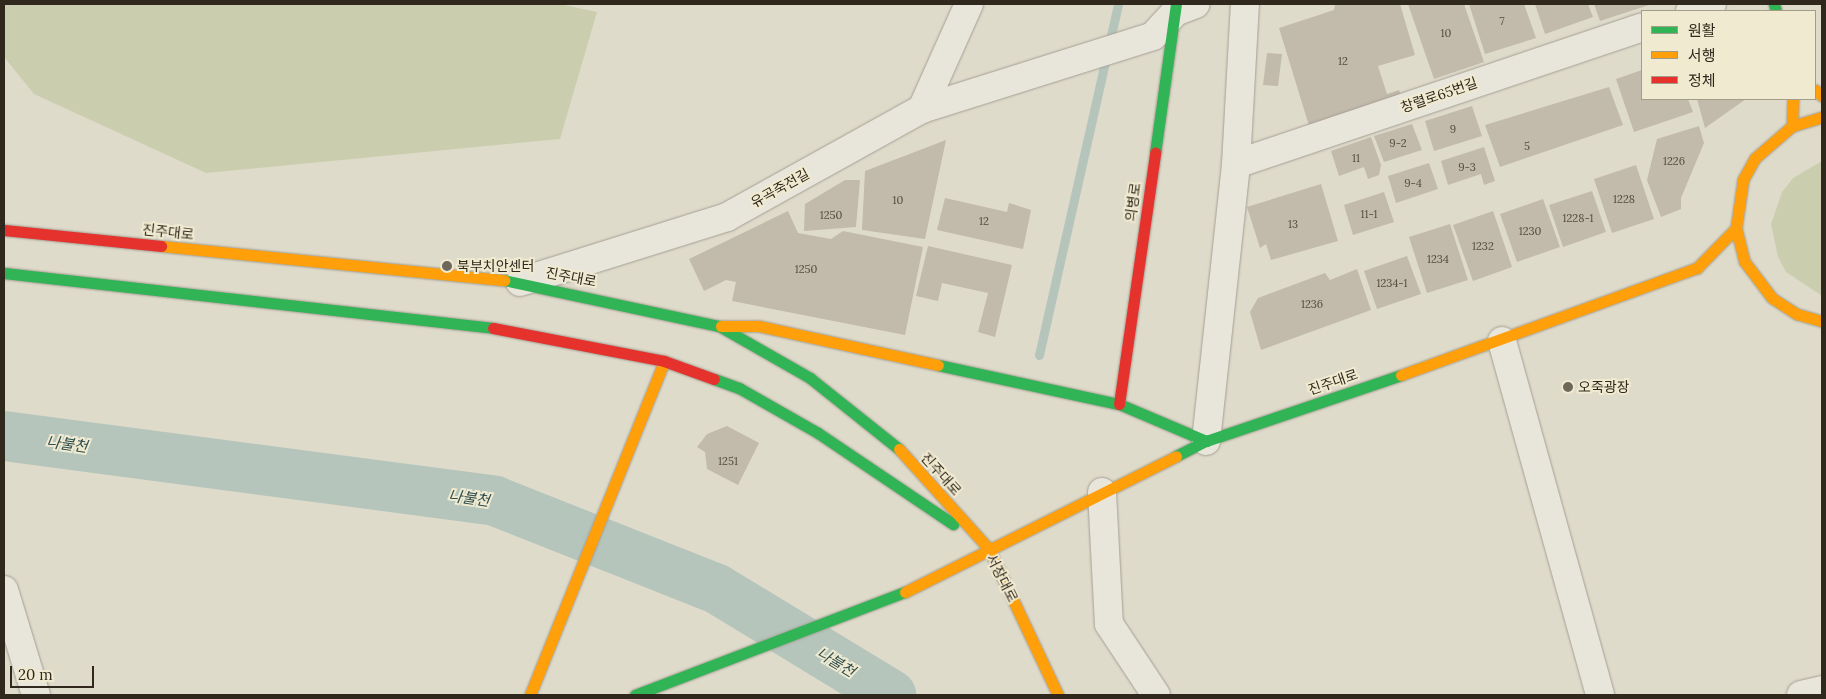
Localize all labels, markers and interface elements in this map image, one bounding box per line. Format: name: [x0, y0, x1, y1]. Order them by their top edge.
legend: [1641, 10, 1816, 100]
house number: 7: [1499, 14, 1505, 28]
text: 원활: [1688, 21, 1716, 40]
house number: 10: [1441, 26, 1451, 40]
text: 서행: [1688, 46, 1716, 65]
house number: 12: [1338, 54, 1348, 68]
text: 정체: [1688, 71, 1716, 90]
street label: 창렬로65번길: [1398, 74, 1480, 116]
house number: 9: [1450, 122, 1456, 136]
house number: 9-2: [1389, 136, 1407, 150]
house number: 5: [1524, 139, 1530, 153]
house number: 11: [1352, 151, 1360, 165]
house number: 1226: [1663, 154, 1685, 168]
house number: 9-3: [1458, 160, 1476, 174]
street label: 유곡죽전길: [748, 165, 812, 211]
house number: 9-4: [1404, 176, 1422, 190]
street label: 의병로: [1122, 182, 1144, 222]
house number: 1228: [1613, 192, 1635, 206]
house number: 10: [893, 193, 903, 207]
house number: 11-1: [1361, 207, 1377, 221]
house number: 1250: [820, 208, 842, 222]
house number: 1228-1: [1562, 211, 1594, 225]
house number: 12: [979, 214, 989, 228]
house number: 13: [1288, 217, 1298, 231]
street label: 진주대로: [142, 221, 194, 243]
house number: 1230: [1519, 224, 1541, 238]
house number: 1232: [1472, 239, 1494, 253]
house number: 1234: [1427, 252, 1449, 266]
place label: 북부치안센터: [457, 258, 534, 274]
marker: 북부치안센터: [441, 260, 453, 272]
house number: 1250: [795, 262, 817, 276]
street label: 진주대로: [544, 264, 598, 290]
house number: 1234-1: [1377, 276, 1407, 290]
house number: 1236: [1301, 297, 1323, 311]
street label: 진주대로: [1306, 366, 1360, 398]
place label: 오죽광장: [1578, 379, 1630, 395]
marker: 오죽광장: [1562, 381, 1574, 393]
water label: 나불천: [45, 432, 89, 456]
street label: 진주대로: [918, 449, 964, 499]
house number: 1251: [718, 454, 738, 468]
water label: 나불천: [447, 486, 491, 510]
street label: 서장대로: [983, 551, 1021, 605]
water label: 나불천: [814, 644, 858, 680]
scale bar: [12, 656, 96, 688]
text: 20 m: [18, 665, 53, 684]

